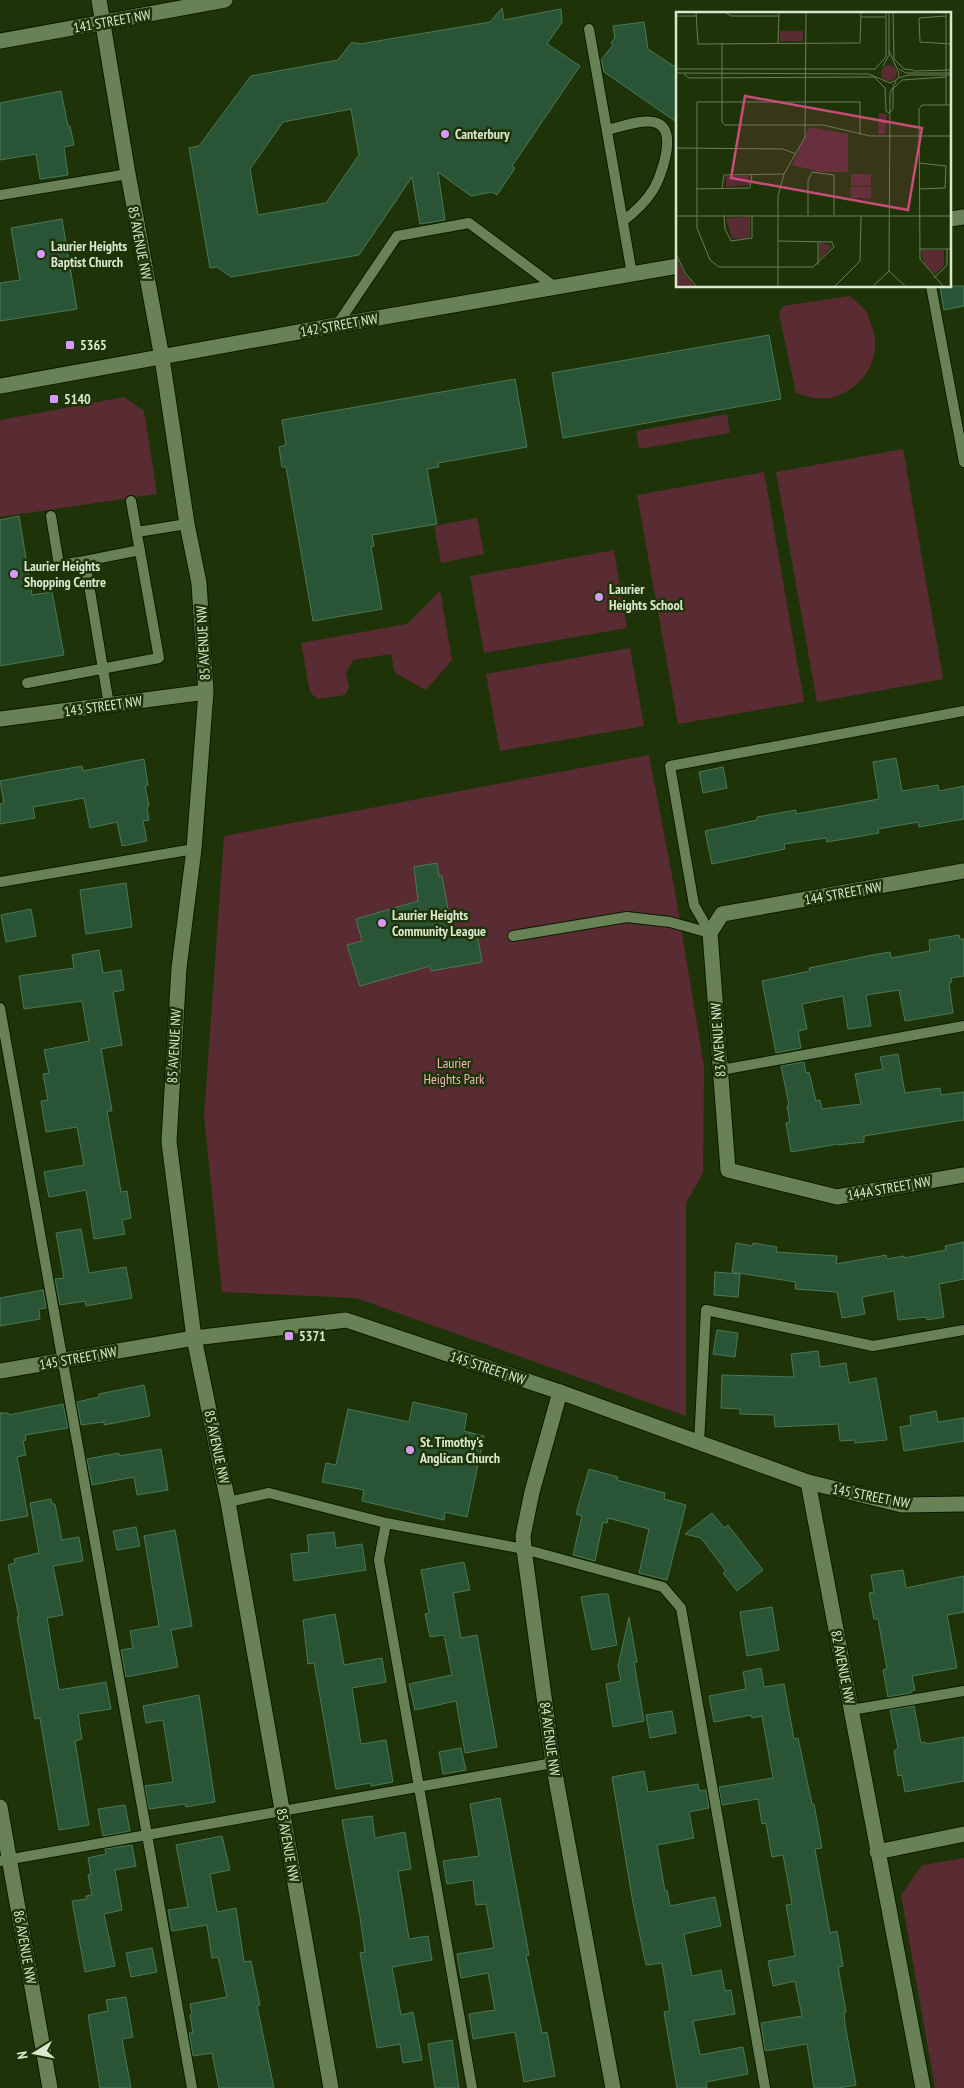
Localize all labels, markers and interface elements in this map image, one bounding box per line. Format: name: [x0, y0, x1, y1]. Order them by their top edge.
street label: 141 STREET NW: [72, 5, 153, 37]
inset map: [676, 12, 952, 288]
place label: Canterbury: [455, 125, 510, 143]
marker: Canterbury: [439, 128, 451, 140]
street label: 85 AVENUE NW: [124, 205, 156, 282]
place label: Laurier Heights Baptist Church: [51, 237, 127, 271]
marker: Laurier Heights Baptist Church: [35, 248, 47, 260]
street label: 142 STREET NW: [299, 309, 380, 341]
place label: 5365: [80, 336, 107, 354]
marker: 5365: [64, 339, 76, 351]
place label: 5140: [64, 390, 91, 408]
marker: 5140: [48, 393, 60, 405]
place label: Laurier Heights Shopping Centre: [24, 557, 106, 591]
marker: Laurier Heights Shopping Centre: [8, 568, 20, 580]
place label: Laurier Heights School: [609, 580, 684, 614]
marker: Laurier Heights School: [593, 591, 605, 603]
street label: 85 AVENUE NW: [192, 605, 214, 681]
street label: 143 STREET NW: [63, 692, 144, 720]
street label: 144 STREET NW: [803, 877, 884, 909]
place label: Laurier Heights Community League: [392, 906, 486, 940]
marker: Laurier Heights Community League: [376, 917, 388, 929]
street label: 83 AVENUE NW: [706, 1002, 730, 1078]
street label: 85 AVENUE NW: [163, 1008, 185, 1084]
park label: Laurier Heights Park: [424, 1054, 485, 1088]
street label: 144A STREET NW: [846, 1172, 933, 1204]
place label: 5371: [299, 1327, 326, 1345]
marker: 5371: [283, 1330, 295, 1342]
street label: 145 STREET NW: [38, 1342, 119, 1374]
street label: 145 STREET NW: [448, 1347, 529, 1389]
street label: 85 AVENUE NW: [200, 1409, 234, 1486]
place label: St. Timothy's Anglican Church: [419, 1433, 500, 1467]
marker: St. Timothy's Anglican Church: [404, 1444, 416, 1456]
street label: 145 STREET NW: [831, 1480, 912, 1512]
street label: 82 AVENUE NW: [827, 1629, 859, 1706]
street label: 84 AVENUE NW: [536, 1701, 564, 1778]
street label: 85 AVENUE NW: [273, 1807, 303, 1884]
street label: 86 AVENUE NW: [10, 1909, 40, 1986]
north arrow: [10, 2028, 60, 2078]
text: N: [13, 2050, 32, 2061]

